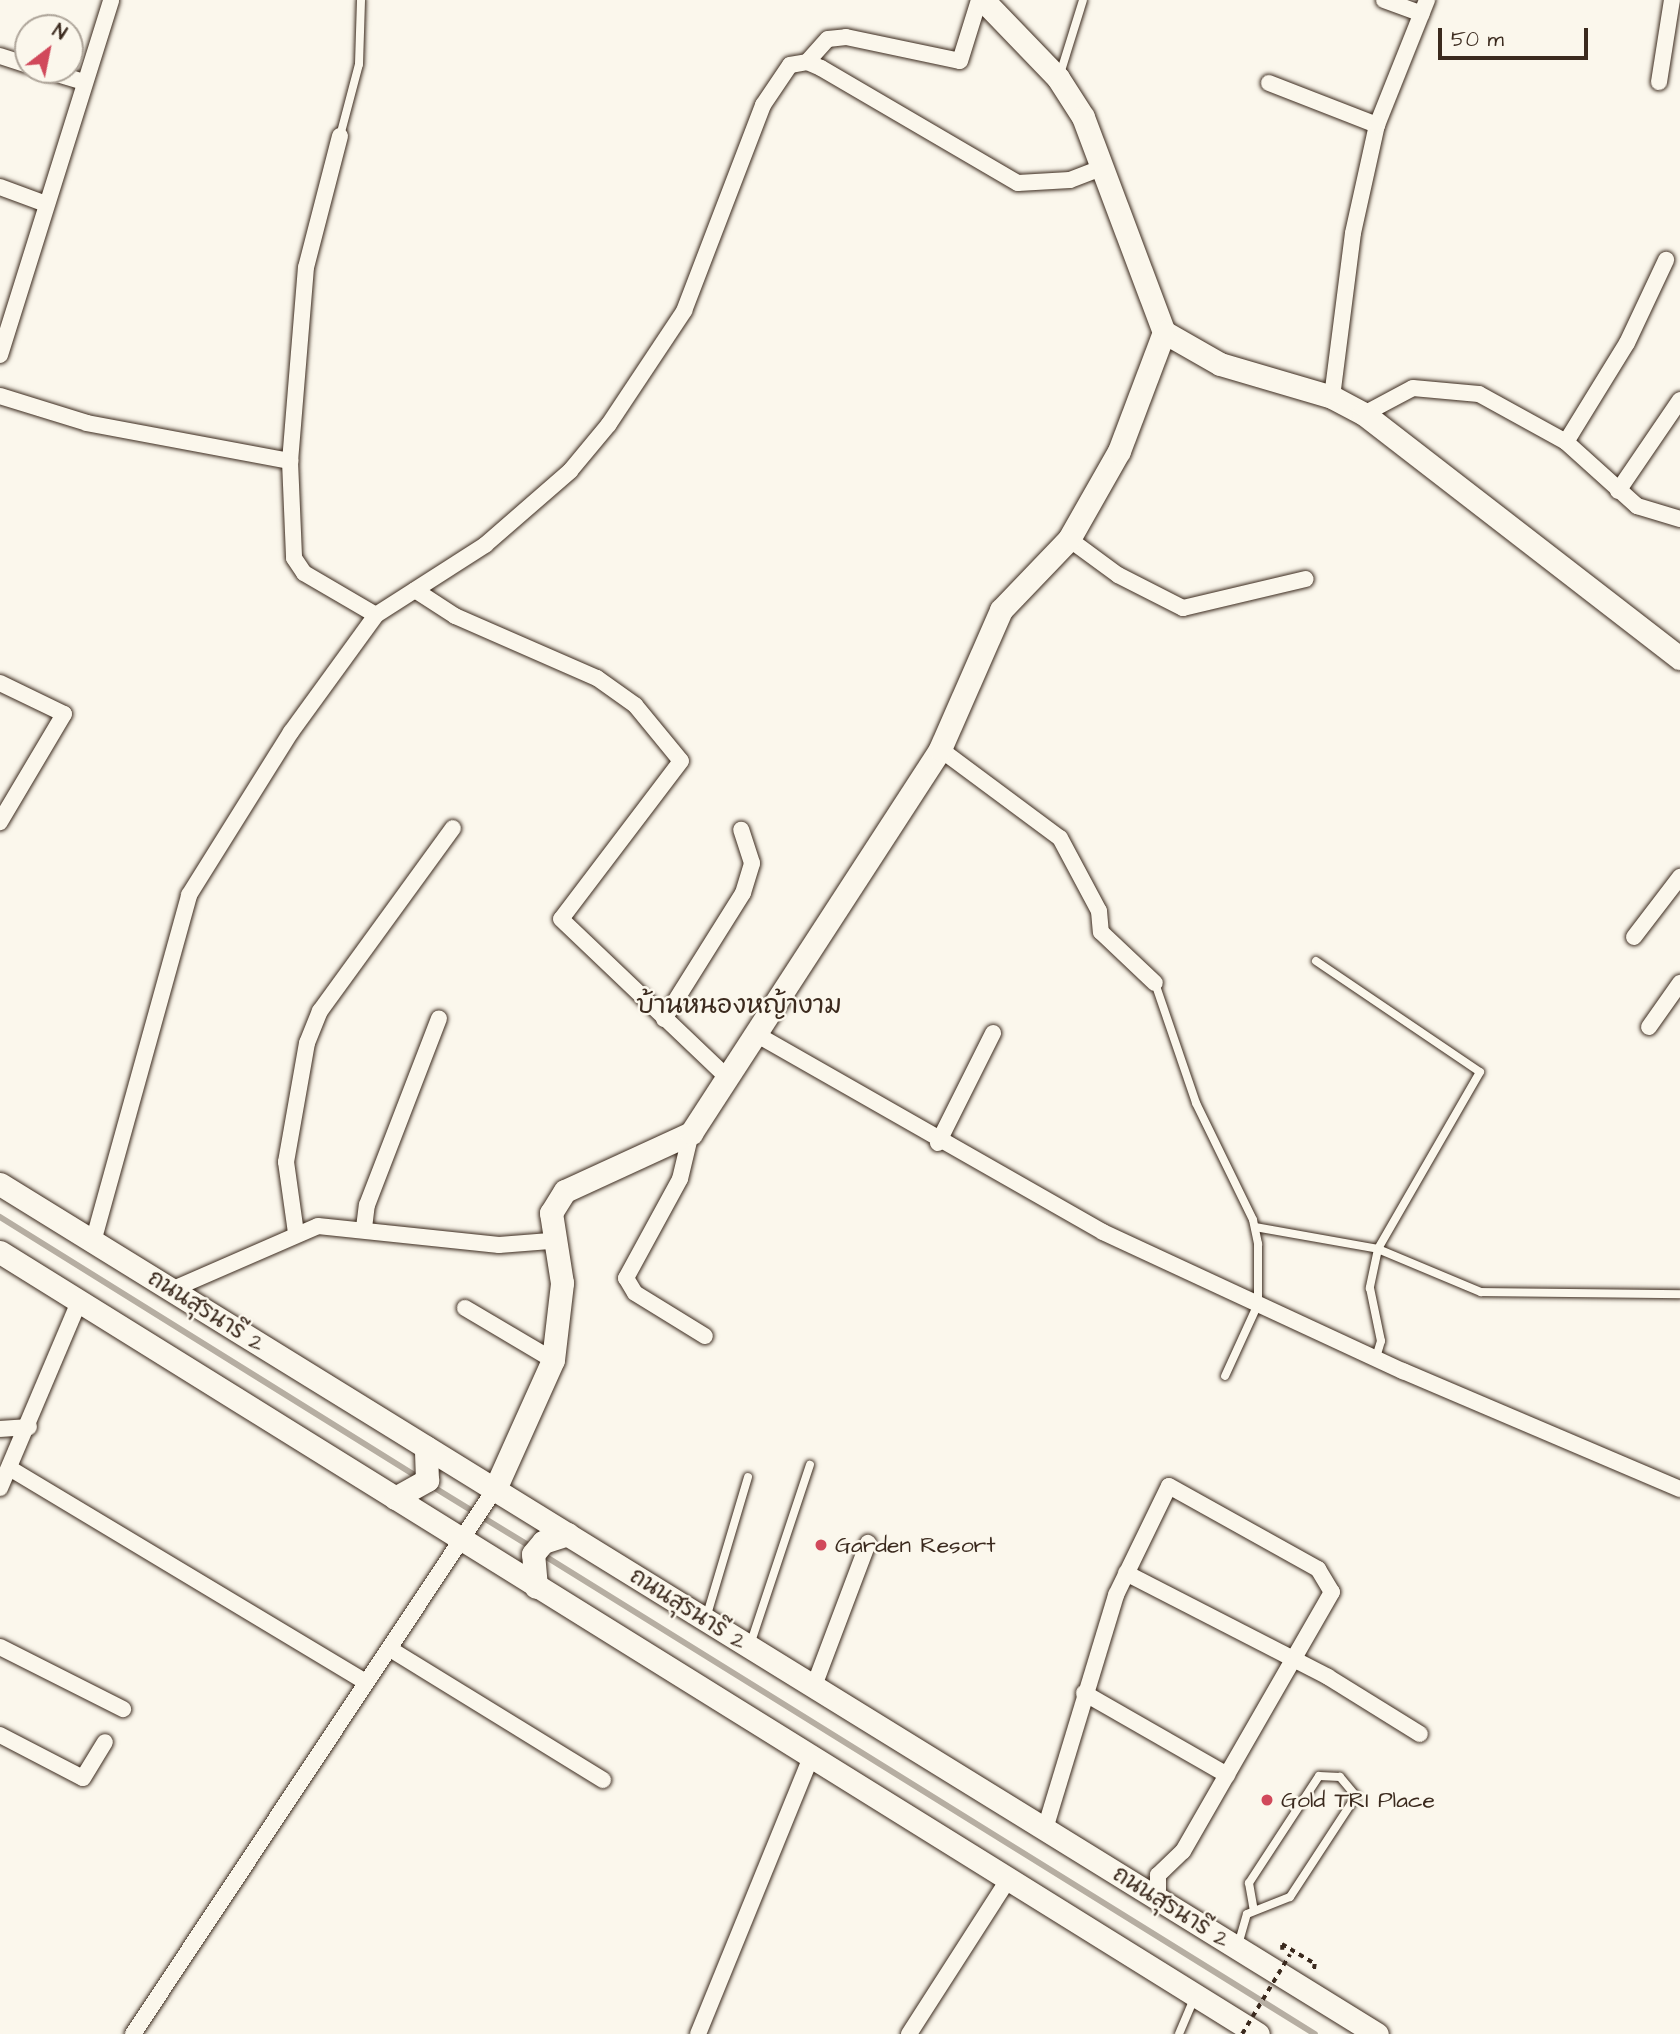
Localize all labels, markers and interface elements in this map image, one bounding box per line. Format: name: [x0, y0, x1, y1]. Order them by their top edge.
north arrow: [14, 14, 84, 84]
scale bar: [1442, 14, 1592, 58]
text: N: [47, 18, 72, 47]
text: 50 m: [1451, 25, 1504, 54]
district label: บ้านหนองหญ้างาม: [636, 990, 842, 1022]
street label: ถนนสุรนารี 2: [143, 1264, 269, 1358]
place label: Garden Resort: [835, 1531, 996, 1559]
marker: Garden Resort: [813, 1537, 829, 1553]
street label: ถนนสุรนารี 2: [625, 1562, 751, 1656]
place label: Gold TRI Place: [1281, 1786, 1435, 1814]
marker: Gold TRI Place: [1259, 1792, 1275, 1808]
street label: ถนนสุรนารี 2: [1108, 1860, 1234, 1954]

